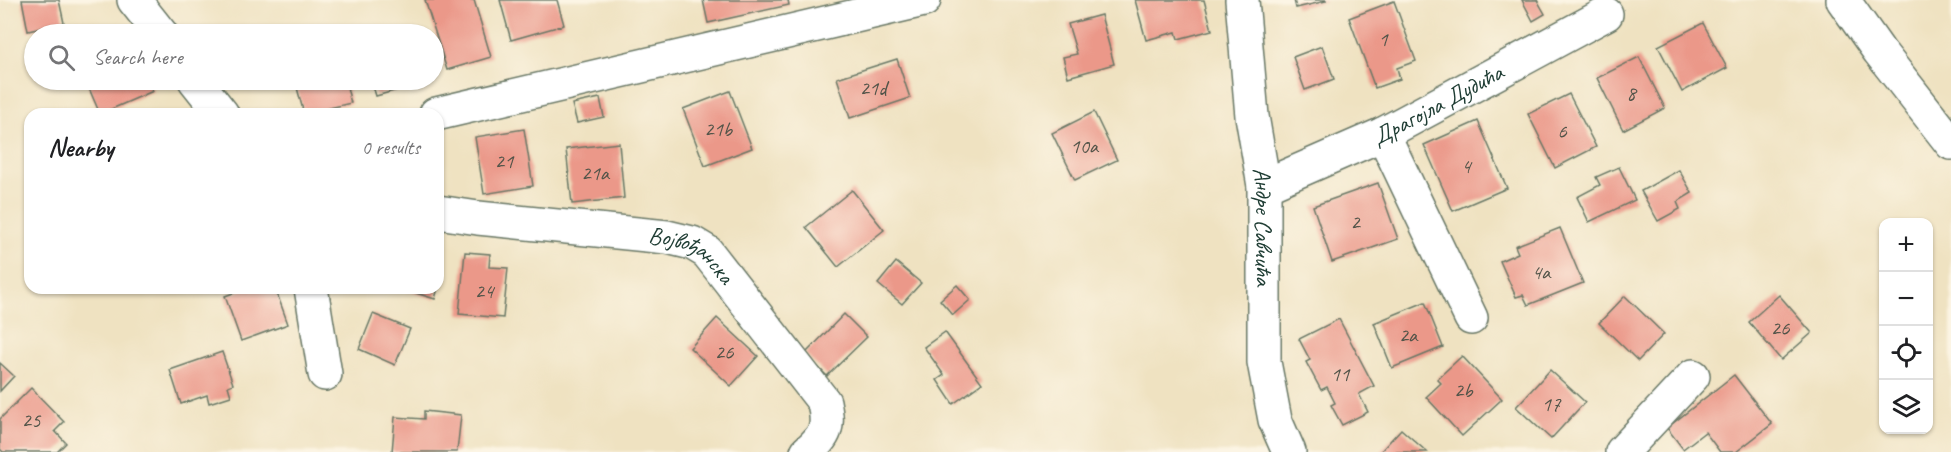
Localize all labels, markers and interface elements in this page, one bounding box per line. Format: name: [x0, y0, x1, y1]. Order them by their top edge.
search box: [24, 24, 444, 90]
house number: 1: [1378, 26, 1389, 52]
icon: search: [45, 41, 78, 74]
text: Search here: [93, 43, 183, 71]
street label: Драгојла Дудића: [1368, 56, 1510, 152]
house number: 21d: [859, 75, 890, 101]
house number: 8: [1626, 80, 1638, 106]
house number: 21b: [704, 116, 734, 142]
house number: 6: [1557, 118, 1567, 144]
text: Nearby: [48, 131, 113, 164]
house number: 10a: [1070, 133, 1100, 159]
text: 0 results: [361, 135, 420, 160]
house number: 21: [495, 148, 515, 174]
house number: 4: [1461, 153, 1473, 179]
house number: 21a: [581, 160, 611, 186]
street label: Андре Савчића: [1246, 165, 1280, 287]
house number: 2: [1350, 209, 1361, 235]
map controls: [1879, 218, 1933, 434]
button: +: [1879, 218, 1933, 272]
street label: Војвођанска: [647, 220, 742, 291]
house number: 4a: [1532, 259, 1552, 285]
button: −: [1879, 272, 1933, 326]
house number: 24: [475, 278, 496, 304]
house number: 26: [1771, 315, 1790, 341]
house number: 2a: [1399, 322, 1419, 348]
button: locate: [1879, 326, 1933, 380]
house number: 26: [715, 339, 734, 365]
house number: 11: [1331, 361, 1351, 387]
house number: 2b: [1454, 377, 1474, 403]
button: layers: [1879, 380, 1933, 434]
house number: 17: [1542, 391, 1562, 417]
house number: 25: [22, 407, 42, 433]

